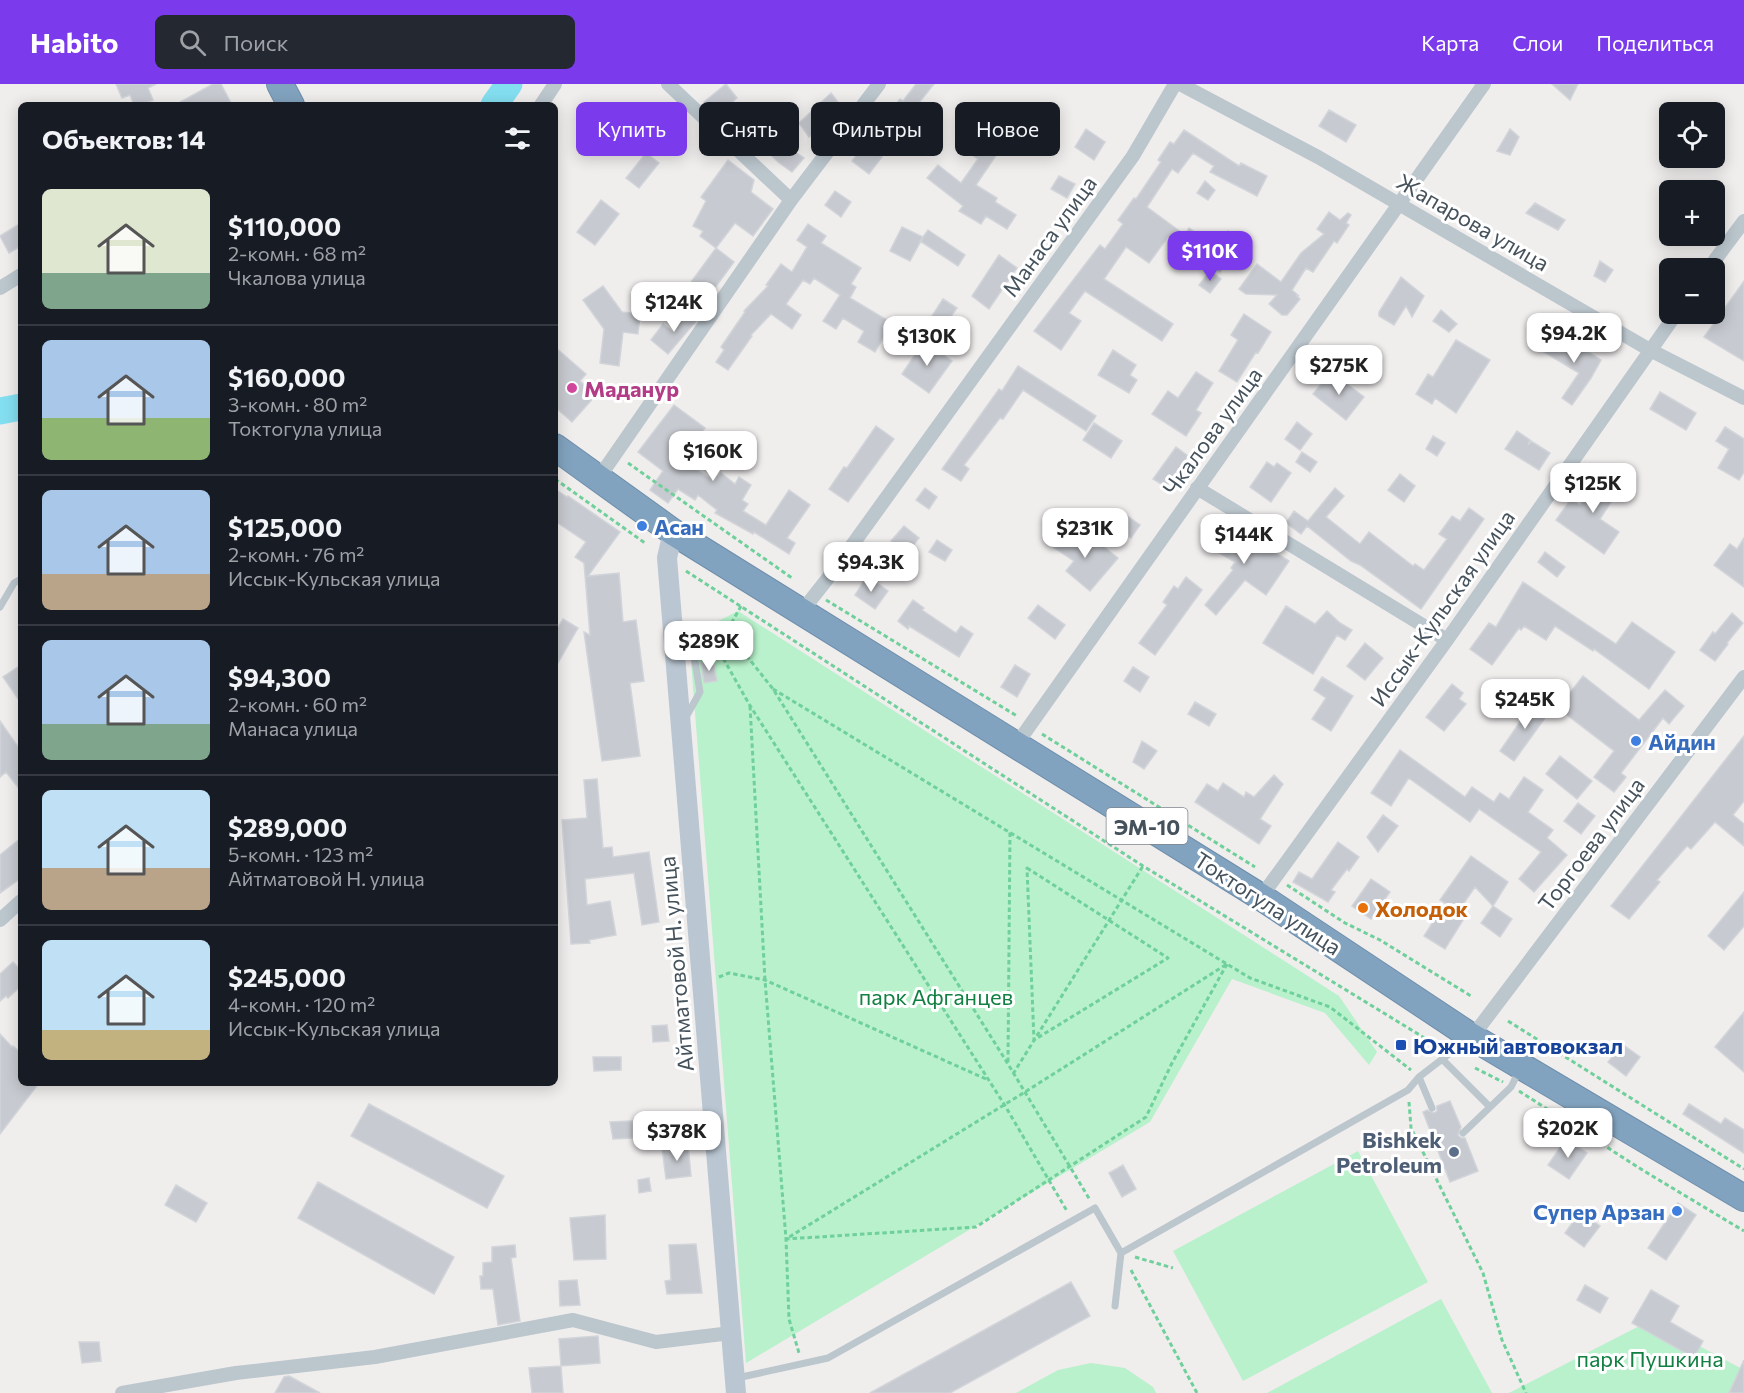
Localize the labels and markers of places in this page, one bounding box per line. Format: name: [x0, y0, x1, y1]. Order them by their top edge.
pin: $110K: [1168, 231, 1252, 282]
pin: $124K: [632, 282, 716, 333]
pin: $94.2K: [1525, 313, 1623, 364]
pin: $130K: [885, 316, 969, 367]
pin: $275K: [1297, 345, 1381, 396]
place label: Маданур: [584, 375, 679, 402]
marker: Маданур: [565, 381, 579, 395]
pin: $160K: [671, 431, 755, 482]
pin: $125K: [1551, 463, 1635, 514]
pin: $231K: [1043, 508, 1127, 559]
place label: Асан: [654, 513, 704, 540]
pin: $144K: [1202, 514, 1286, 565]
marker: Асан: [635, 519, 649, 533]
pin: $94.3K: [822, 542, 920, 593]
pin: $289K: [667, 621, 751, 672]
pin: $245K: [1483, 679, 1567, 730]
place label: Айдин: [1648, 728, 1716, 755]
marker: Айдин: [1629, 734, 1643, 748]
place label: Холодок: [1375, 895, 1469, 922]
marker: Холодок: [1356, 901, 1370, 915]
place label: Южный автовокзал: [1413, 1032, 1623, 1059]
marker: Южный автовокзал: [1394, 1038, 1408, 1052]
pin: $202K: [1526, 1108, 1610, 1159]
pin: $378K: [635, 1111, 719, 1162]
place label: Bishkek Petroleum: [1336, 1126, 1442, 1178]
marker: Bishkek Petroleum: [1447, 1145, 1461, 1159]
place label: Супер Арзан: [1533, 1198, 1665, 1225]
marker: Супер Арзан: [1670, 1204, 1684, 1218]

